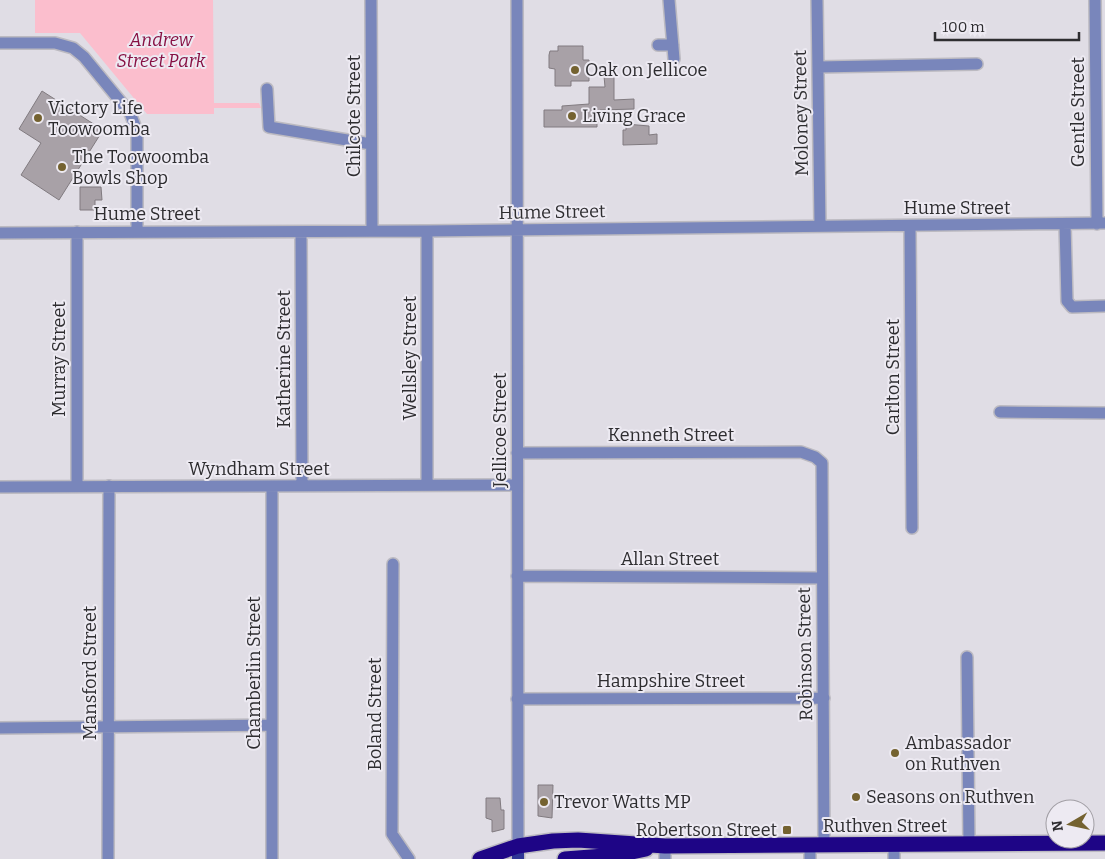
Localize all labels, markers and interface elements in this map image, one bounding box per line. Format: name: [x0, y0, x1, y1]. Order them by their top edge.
scale bar: [935, 10, 1079, 42]
text: 100 m: [942, 18, 985, 36]
park label: Andrew Street Park: [116, 29, 206, 72]
street label: Moloney Street: [789, 49, 813, 176]
street label: Chilcote Street: [343, 54, 365, 177]
street label: Gentle Street: [1067, 56, 1089, 167]
place label: Oak on Jellicoe: [585, 59, 707, 81]
marker: Oak on Jellicoe: [569, 64, 581, 76]
place label: Victory Life Toowoomba: [48, 97, 150, 140]
place label: Living Grace: [582, 105, 686, 127]
marker: Living Grace: [566, 110, 578, 122]
marker: Victory Life Toowoomba: [32, 112, 44, 124]
place label: The Toowoomba Bowls Shop: [72, 146, 209, 189]
marker: The Toowoomba Bowls Shop: [56, 161, 68, 173]
street label: Hume Street: [904, 197, 1011, 219]
street label: Hume Street: [498, 200, 606, 224]
street label: Hume Street: [94, 203, 201, 225]
street label: Katherine Street: [273, 290, 295, 428]
street label: Wellsley Street: [399, 295, 421, 420]
street label: Murray Street: [48, 301, 70, 417]
street label: Carlton Street: [882, 318, 904, 435]
street label: Jellicoe Street: [489, 372, 511, 488]
street label: Kenneth Street: [608, 424, 735, 446]
street label: Wyndham Street: [188, 458, 330, 480]
street label: Allan Street: [621, 548, 720, 570]
street label: Robinson Street: [793, 586, 817, 721]
street label: Chamberlin Street: [243, 596, 265, 750]
street label: Mansford Street: [79, 605, 101, 740]
street label: Boland Street: [364, 657, 386, 771]
street label: Hampshire Street: [597, 670, 746, 692]
place label: Ambassador on Ruthven: [905, 732, 1011, 775]
marker: Ambassador on Ruthven: [889, 747, 901, 759]
place label: Seasons on Ruthven: [866, 786, 1035, 808]
place label: Trevor Watts MP: [554, 791, 691, 813]
marker: Seasons on Ruthven: [850, 791, 862, 803]
marker: Trevor Watts MP: [538, 796, 550, 808]
north arrow: [1045, 799, 1095, 849]
street label: Ruthven Street: [823, 815, 948, 837]
place label: Robertson Street: [636, 819, 777, 841]
text: N: [1048, 819, 1067, 833]
marker: Robertson Street: [781, 824, 793, 836]

